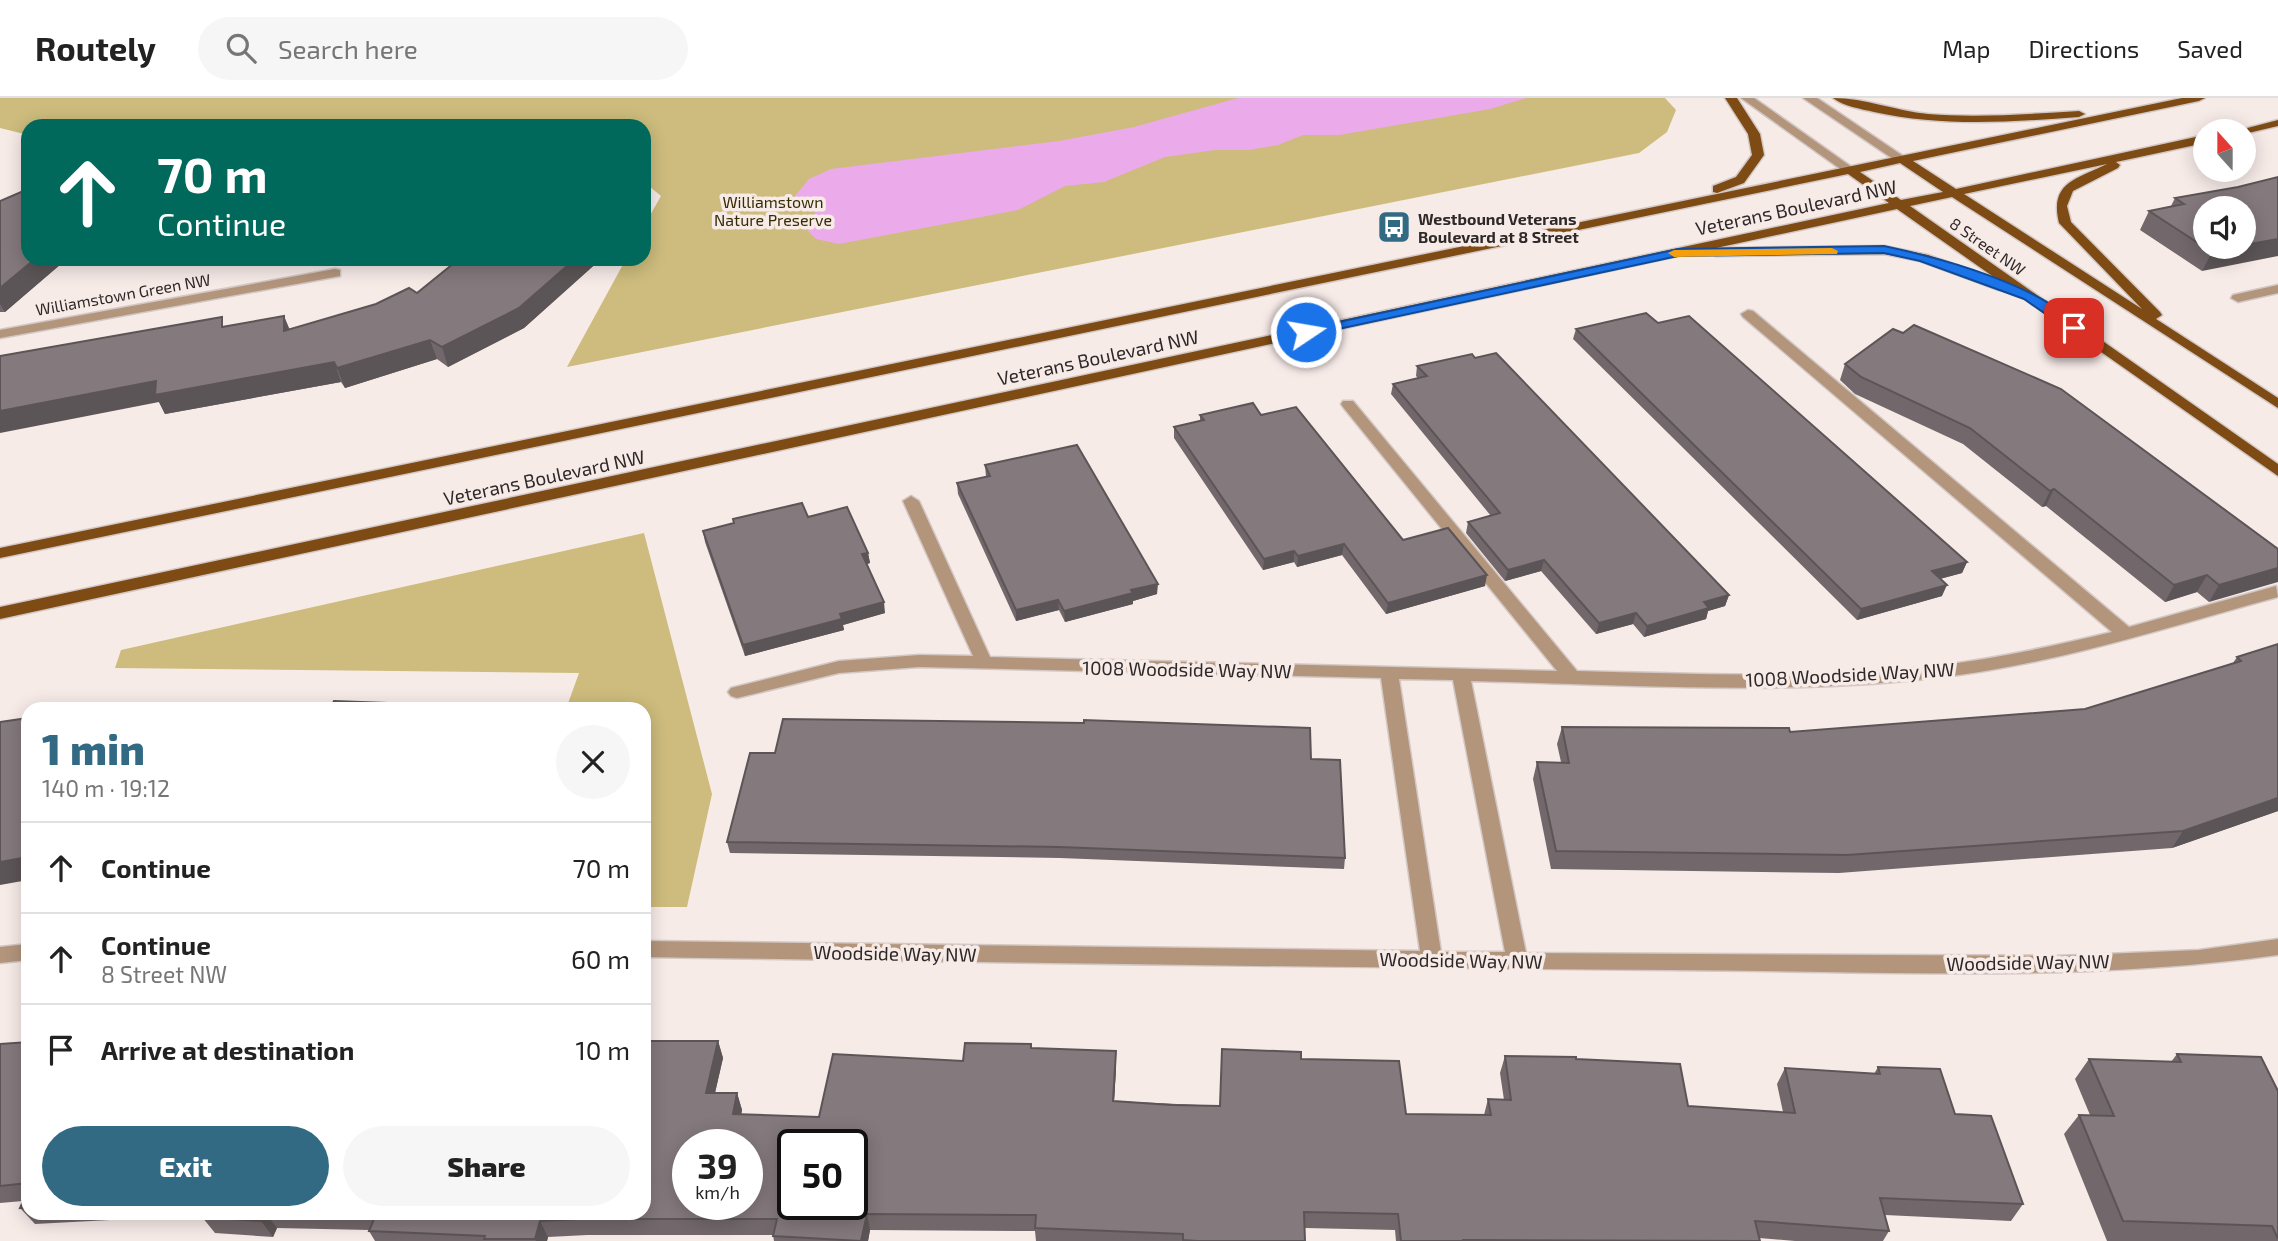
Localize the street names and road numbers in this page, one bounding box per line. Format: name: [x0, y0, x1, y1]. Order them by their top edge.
street label: Veterans Boulevard NW: [1693, 174, 1899, 240]
street label: 8 Street NW: [1947, 213, 2029, 279]
street label: Williamstown Green NW: [34, 269, 212, 319]
street label: Veterans Boulevard NW: [995, 324, 1201, 390]
street label: Veterans Boulevard NW: [441, 444, 647, 510]
street label: 1008 Woodside Way NW: [1082, 656, 1292, 682]
street label: 1008 Woodside Way NW: [1745, 657, 1955, 691]
street label: Woodside Way NW: [813, 940, 977, 966]
street label: Woodside Way NW: [1379, 947, 1543, 973]
street label: Woodside Way NW: [1946, 949, 2110, 975]

